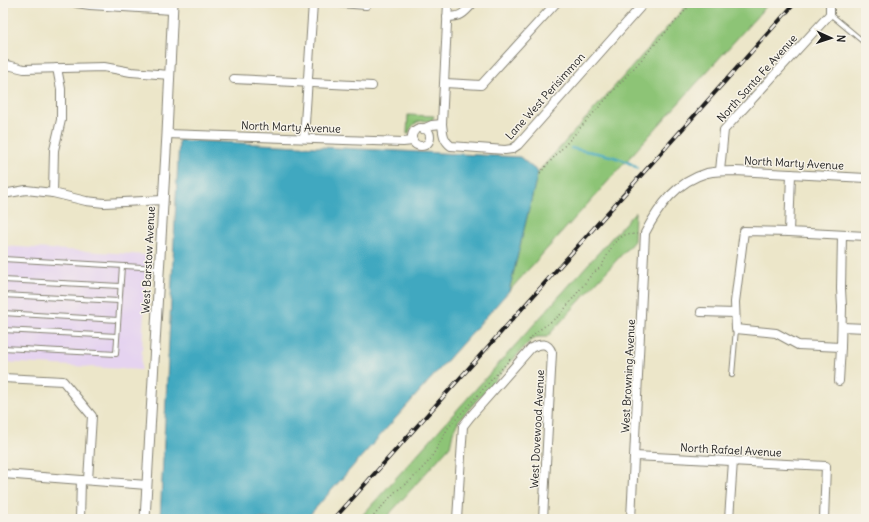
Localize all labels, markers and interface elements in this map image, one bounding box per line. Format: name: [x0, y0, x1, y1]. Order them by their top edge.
north arrow: [811, 18, 851, 58]
street label: North Santa Fe Avenue: [714, 31, 800, 125]
text: N: [834, 34, 848, 43]
street label: Lane West Perisimmon: [502, 50, 588, 142]
street label: North Marty Avenue: [241, 118, 341, 136]
street label: North Marty Avenue: [744, 153, 844, 173]
street label: West Barstow Avenue: [138, 206, 158, 314]
street label: West Browning Avenue: [618, 319, 638, 433]
street label: West Dovewood Avenue: [527, 369, 547, 489]
street label: North Rafael Avenue: [680, 440, 782, 460]

